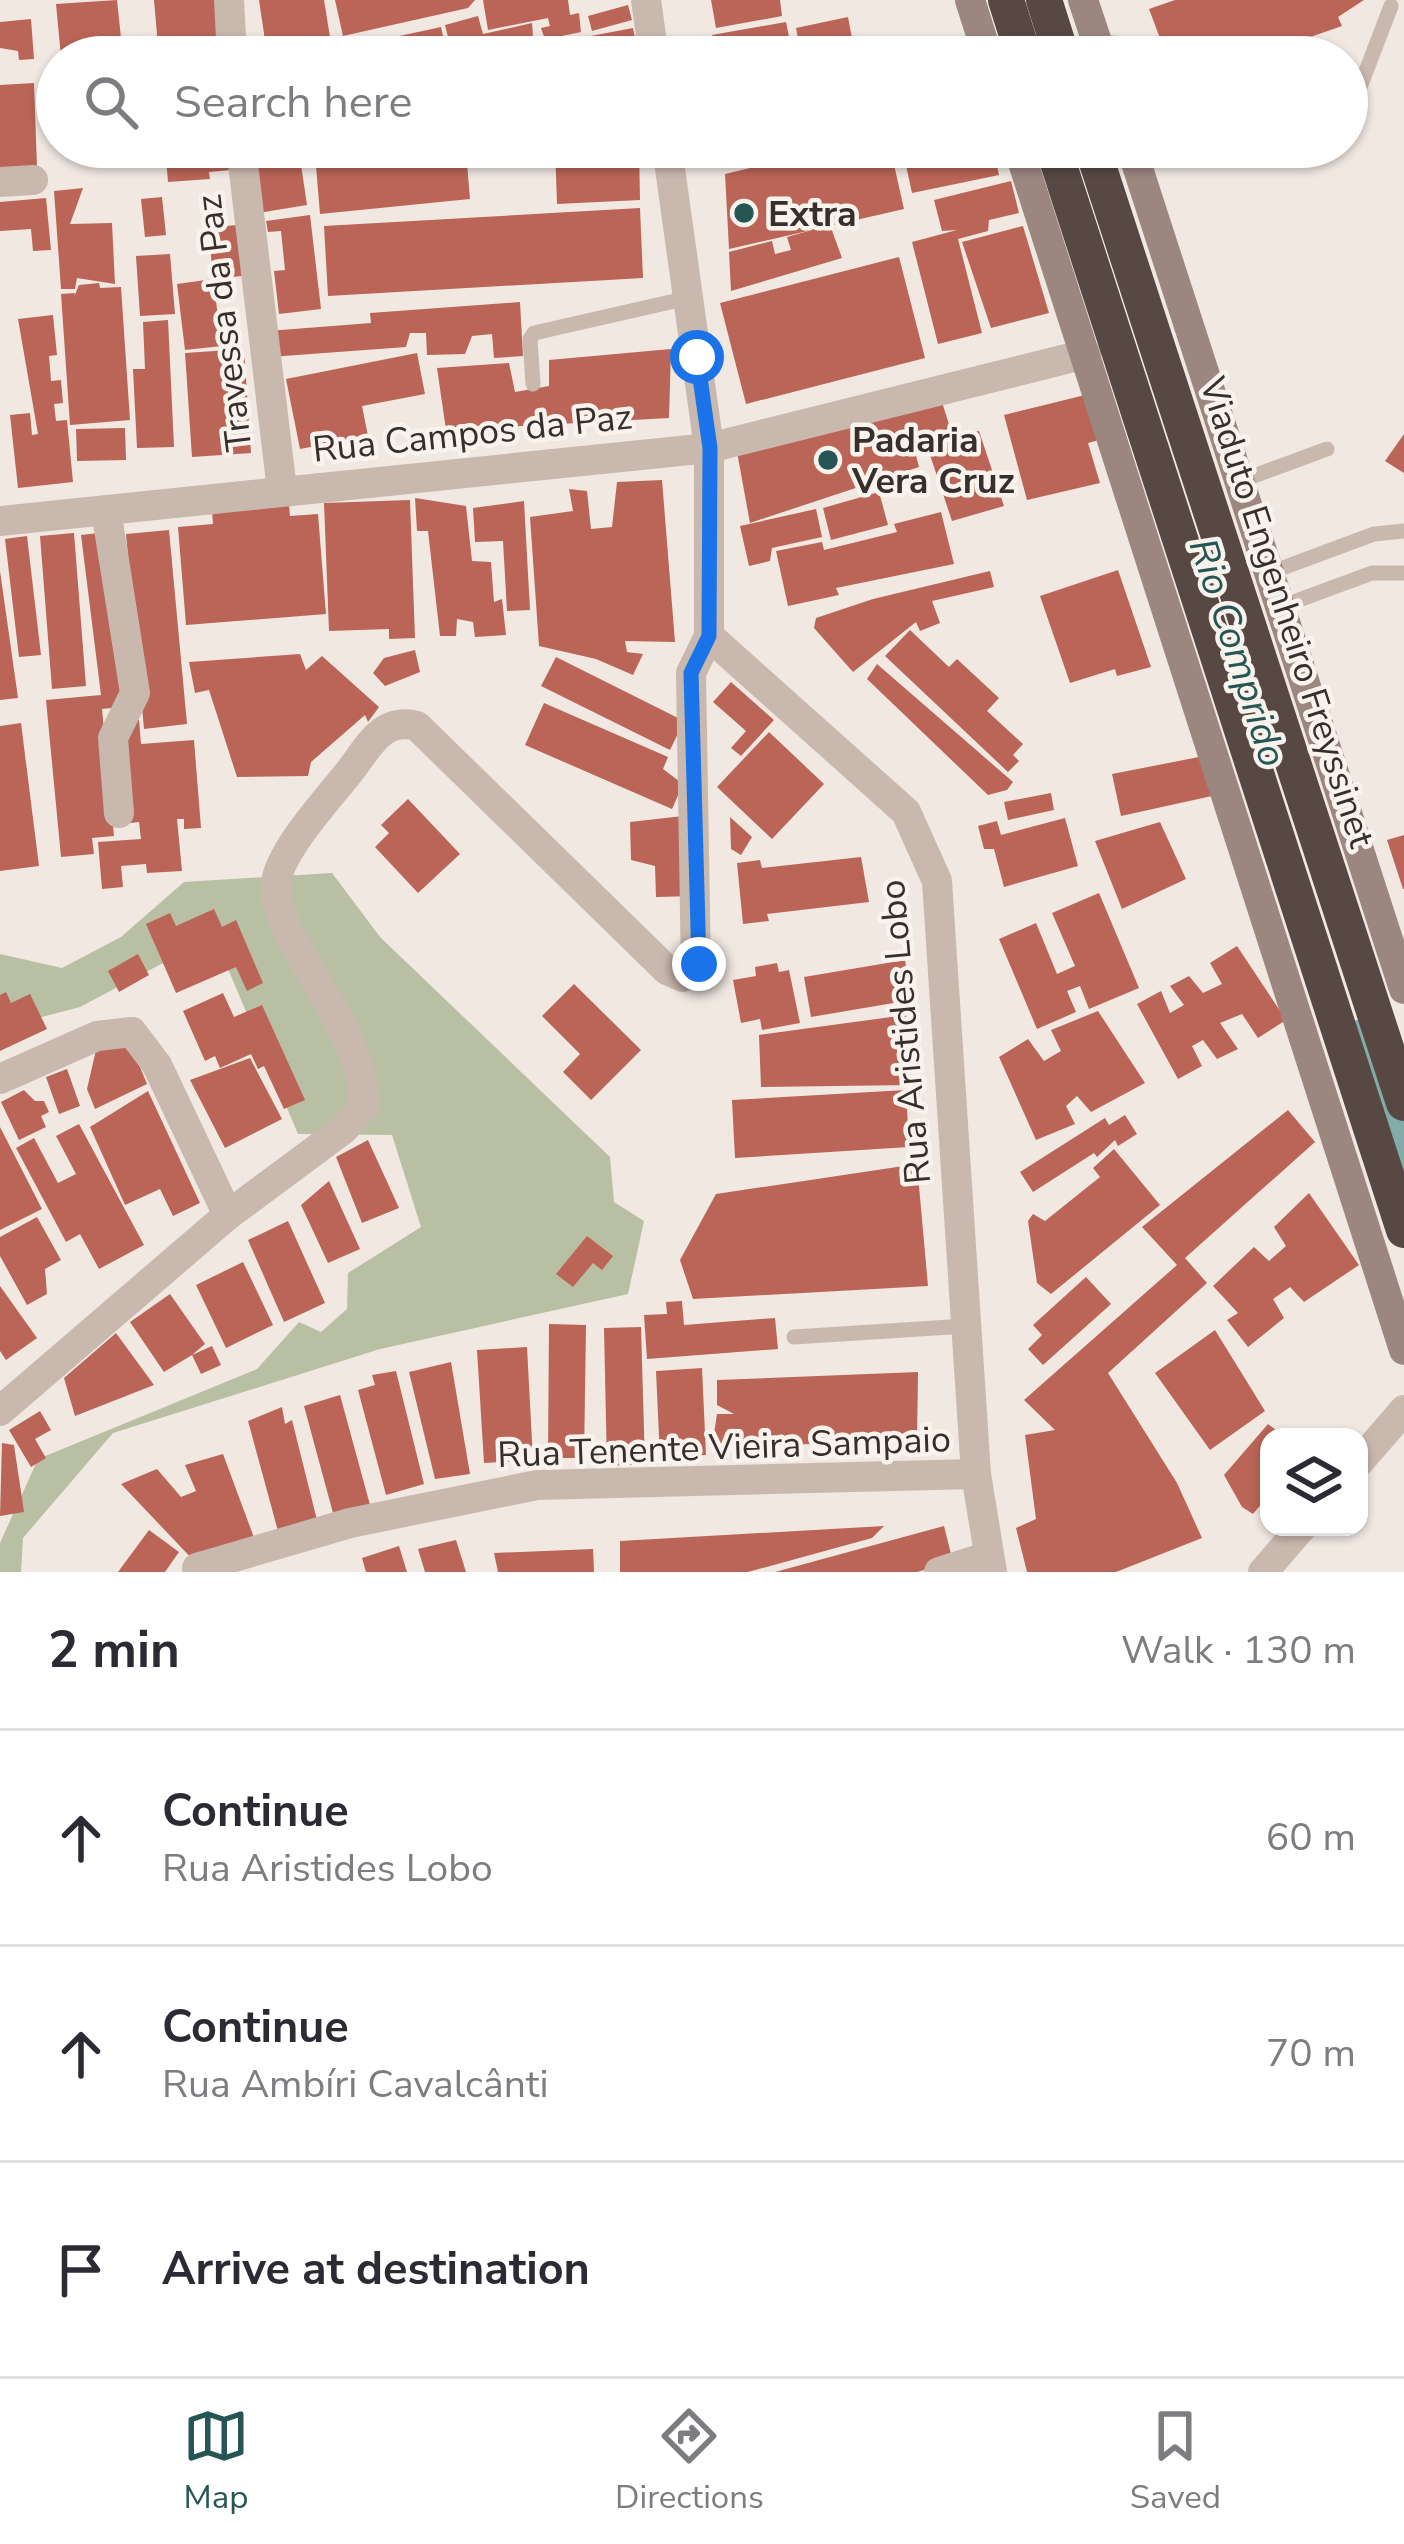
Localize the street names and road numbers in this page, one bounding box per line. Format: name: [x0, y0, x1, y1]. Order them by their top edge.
street label: Travessa da Paz: [184, 192, 265, 454]
street label: Viaduto Engenheiro Freyssinet: [1187, 370, 1386, 854]
street label: Rua Campos da Paz: [310, 392, 634, 475]
street label: Rua Aristides Lobo: [868, 878, 943, 1186]
street label: Rua Tenente Vieira Sampaio: [496, 1415, 952, 1480]

